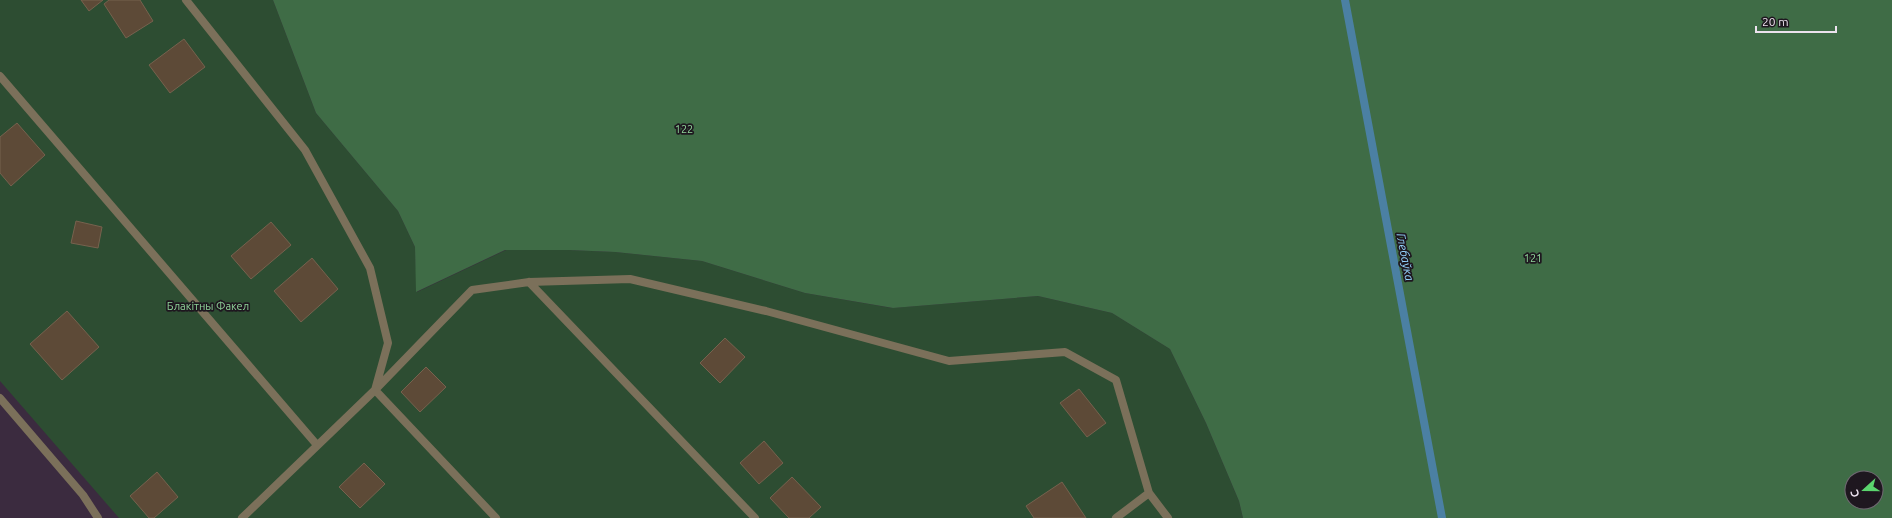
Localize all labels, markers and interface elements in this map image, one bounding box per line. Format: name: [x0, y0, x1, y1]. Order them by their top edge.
scale bar: [1756, 8, 1836, 34]
text: 20 m: [1762, 15, 1789, 28]
park label: 122: [675, 123, 693, 135]
water label: Глебаўка: [1394, 232, 1417, 282]
park label: 121: [1524, 252, 1542, 264]
park label: Блакітны Факел: [167, 300, 249, 312]
north arrow: [1844, 470, 1884, 510]
text: С: [1848, 488, 1862, 499]

